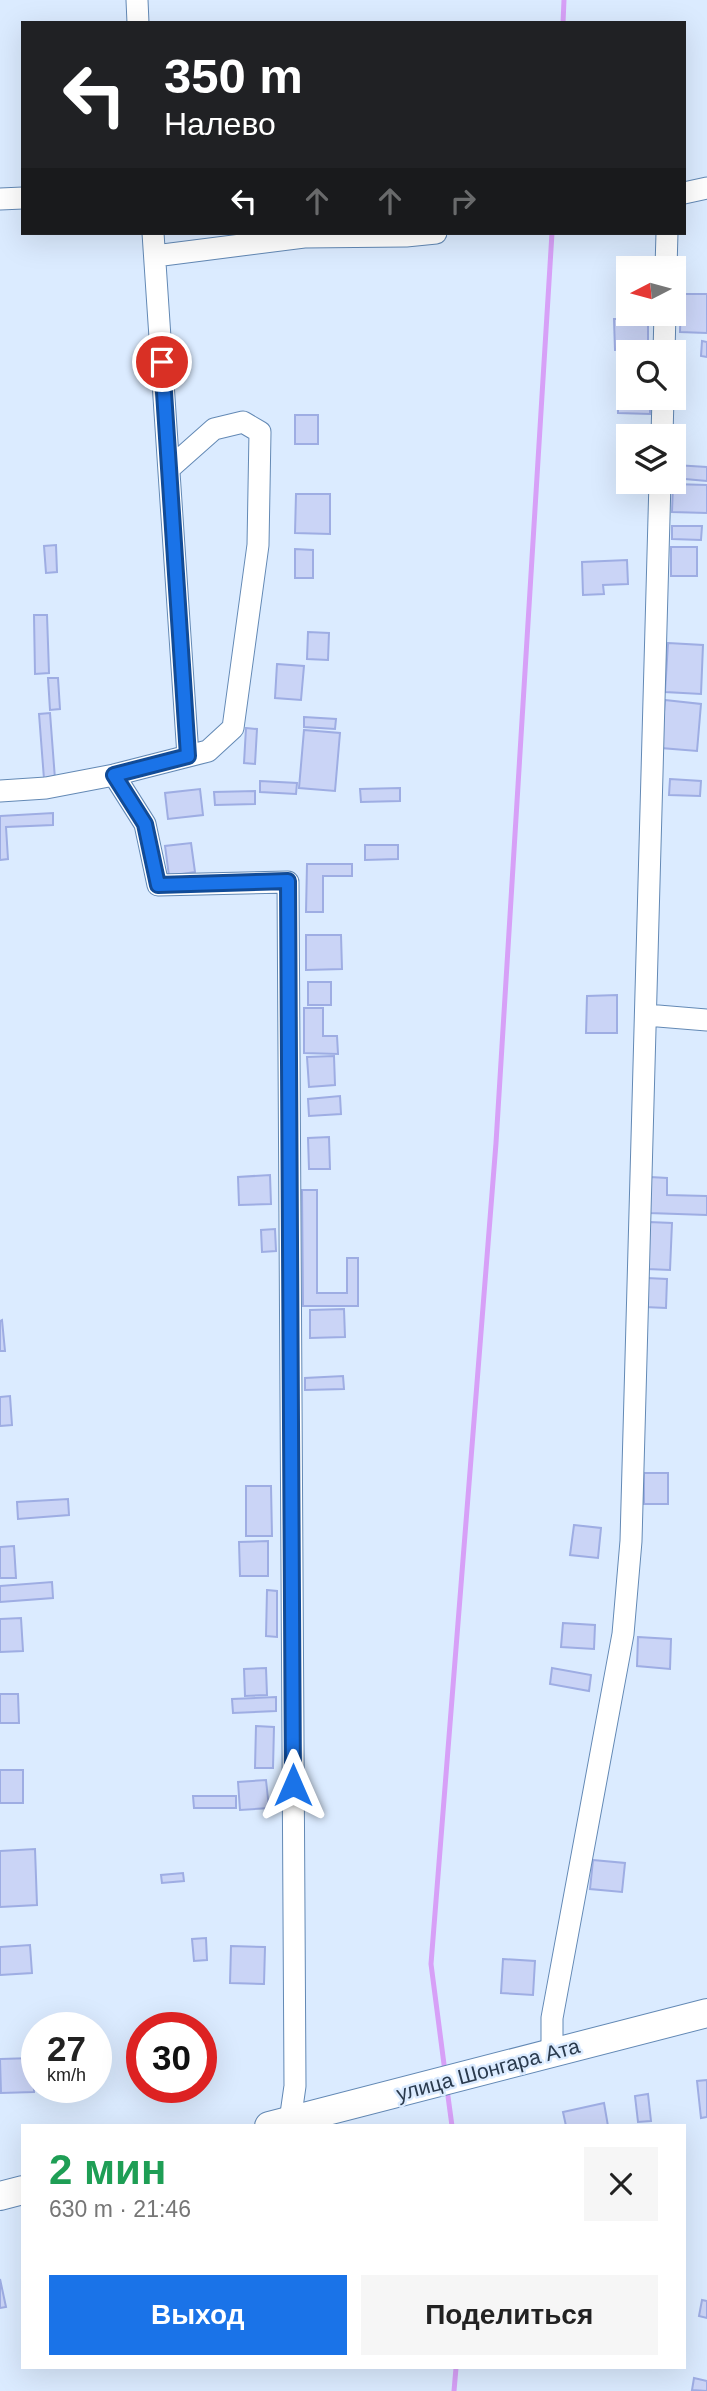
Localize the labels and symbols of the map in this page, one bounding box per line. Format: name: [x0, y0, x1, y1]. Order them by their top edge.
north arrow: [616, 256, 686, 326]
pin: [132, 332, 192, 392]
position arrow: [256, 1748, 330, 1822]
speed limit sign: 30: [126, 2012, 217, 2103]
street label: улица Шонгара Ата: [394, 2034, 582, 2105]

